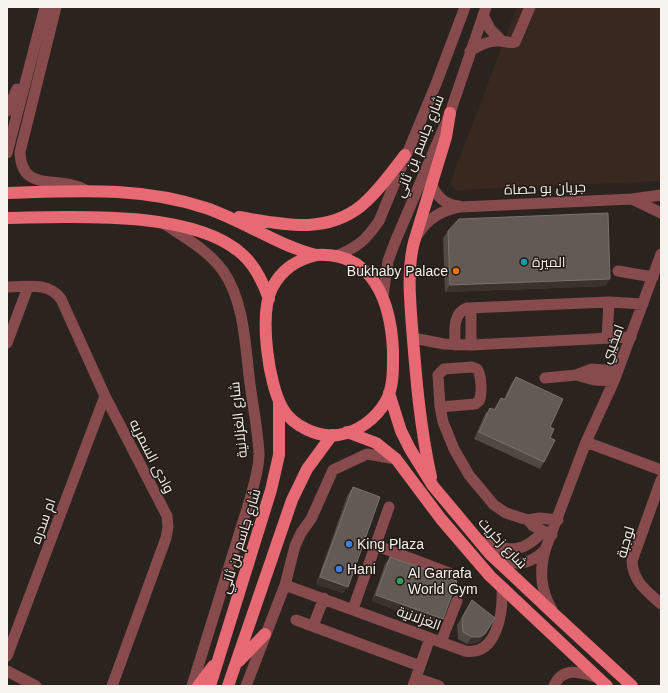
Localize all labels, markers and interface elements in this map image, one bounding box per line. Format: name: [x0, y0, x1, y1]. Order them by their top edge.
street label: شارع جاسم بن ثاني: [391, 92, 451, 201]
street label: جريان بو حصاة: [504, 179, 586, 197]
place label: الميرة: [532, 254, 566, 270]
marker: الميرة: [519, 257, 529, 267]
place label: Bukhaby Palace: [347, 263, 448, 279]
marker: Bukhaby Palace: [451, 266, 461, 276]
street label: امخيبي: [597, 322, 631, 367]
street label: شارع الغزلانية: [226, 381, 251, 459]
street label: وادى السمريه: [127, 416, 177, 496]
street label: شارع جاسم بن ثاني: [216, 487, 267, 597]
street label: ام سدره: [27, 496, 60, 547]
street label: شارع زكريت: [475, 514, 531, 573]
street label: لوجبة: [613, 524, 637, 560]
place label: King Plaza: [357, 536, 424, 552]
marker: King Plaza: [344, 539, 354, 549]
place label: Hani: [347, 561, 376, 577]
marker: Hani: [334, 564, 344, 574]
place label: Al Garrafa World Gym: [408, 565, 478, 597]
marker: Al Garrafa World Gym: [395, 576, 405, 586]
street label: الغزلانية: [395, 603, 443, 633]

